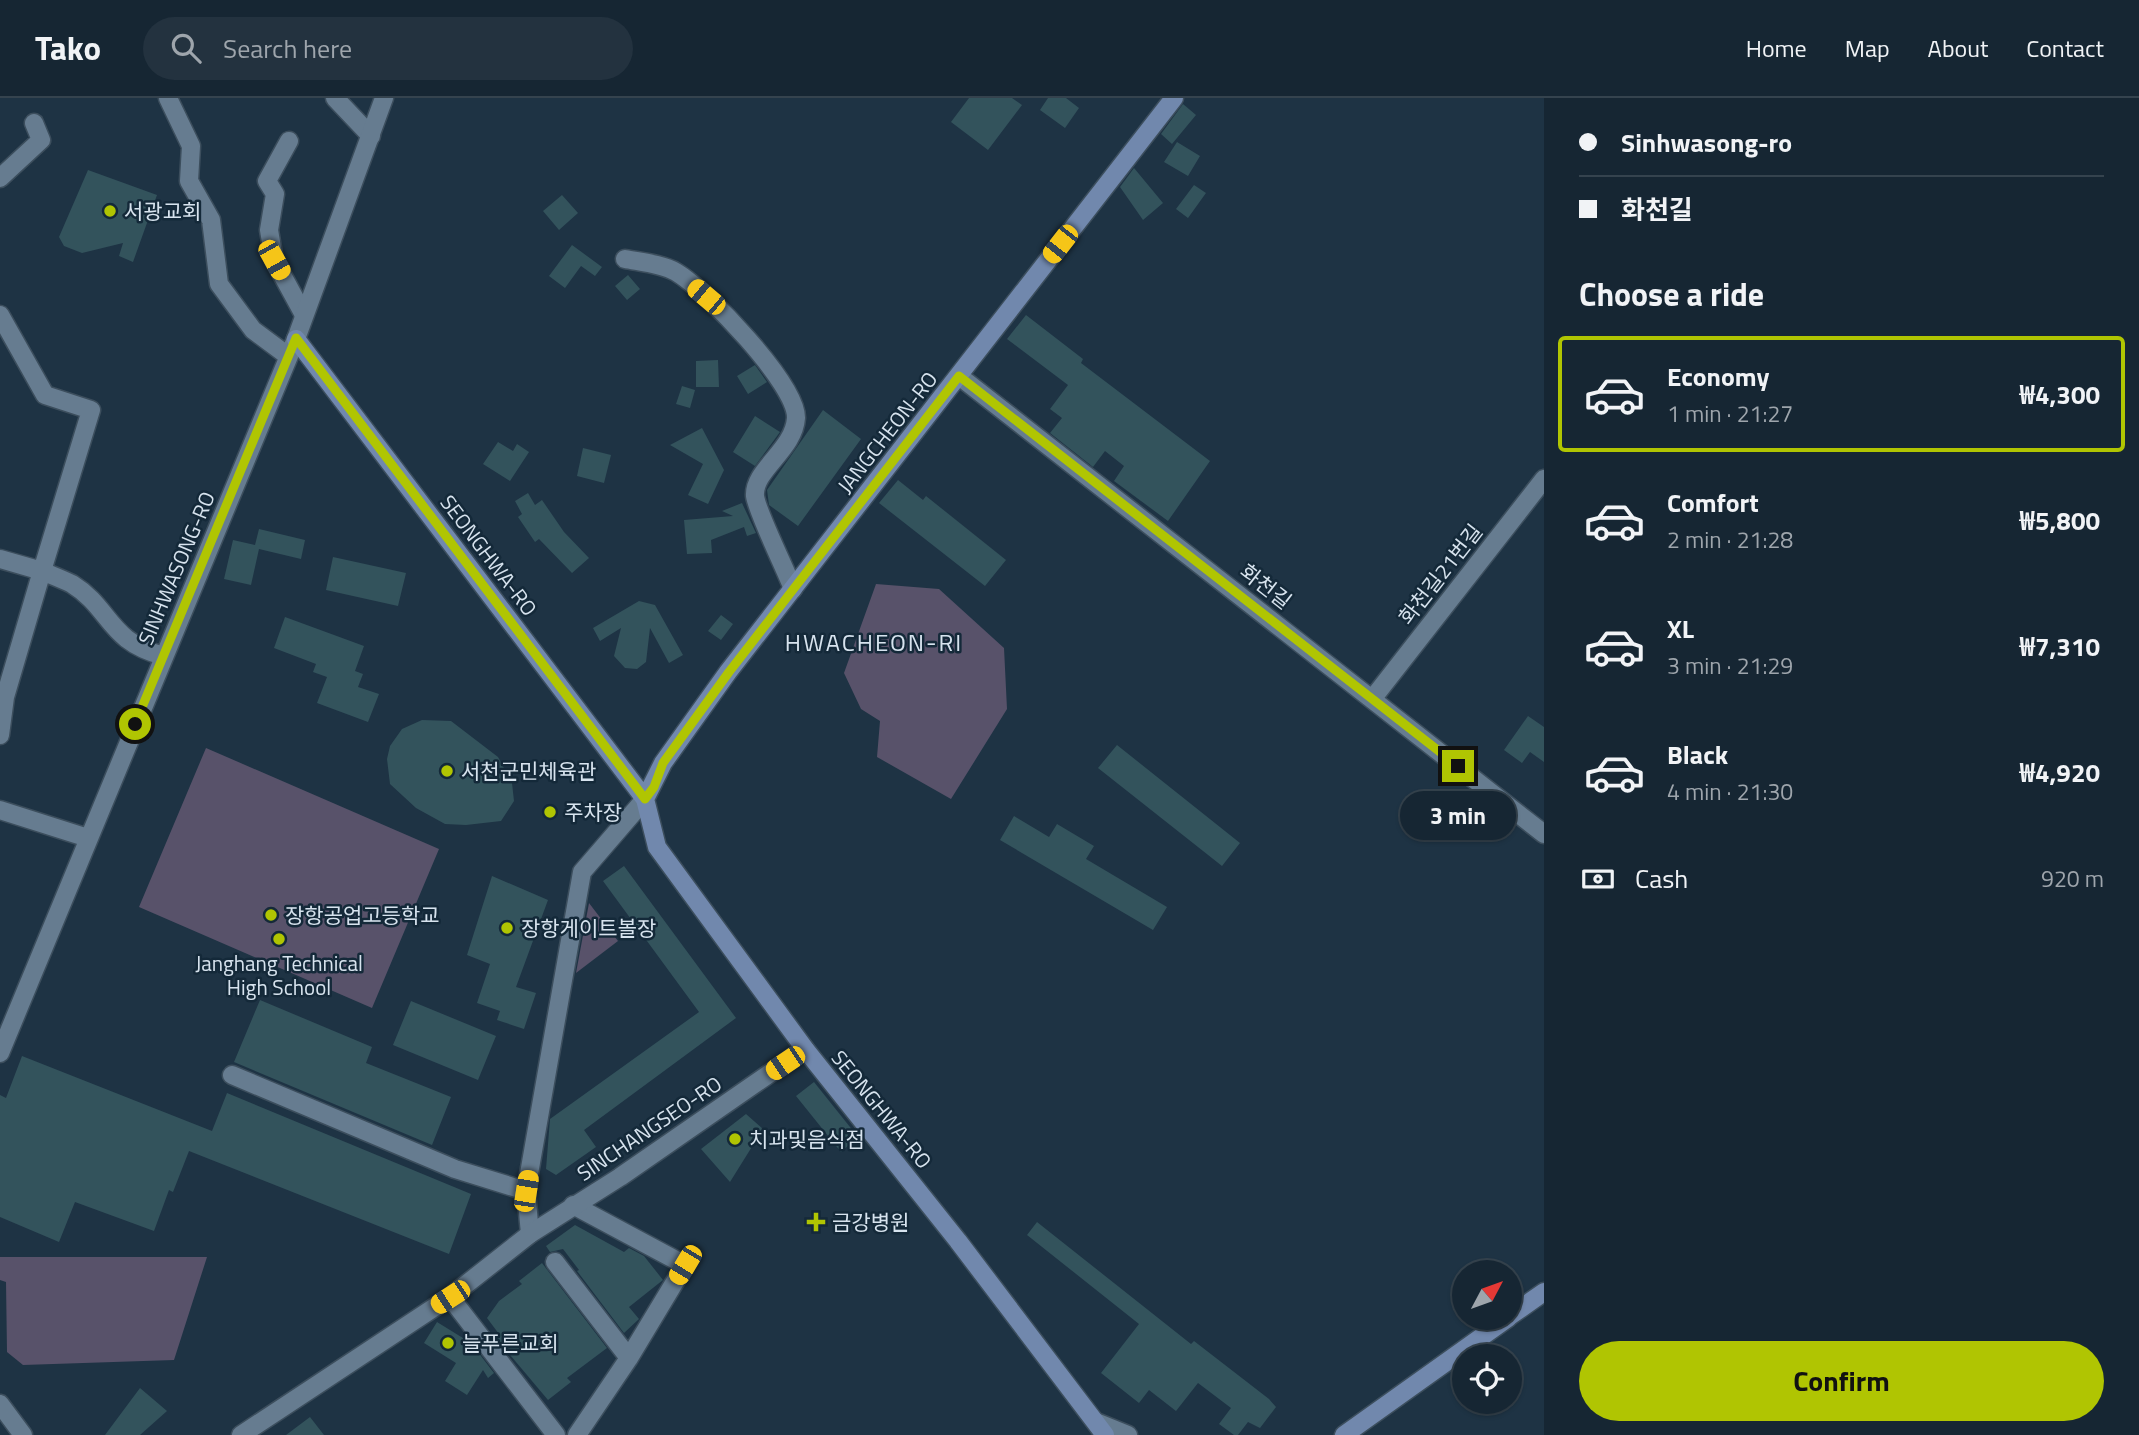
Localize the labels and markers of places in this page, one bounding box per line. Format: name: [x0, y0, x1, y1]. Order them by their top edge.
place label: 서광교회: [124, 195, 201, 227]
marker: 서광교회: [102, 203, 118, 219]
place label: 서천군민체육관: [461, 755, 596, 787]
marker: 서천군민체육관: [439, 763, 455, 779]
place label: 주차장: [564, 796, 622, 828]
marker: 주차장: [542, 804, 558, 820]
place label: 장항공업고등학교: [285, 899, 440, 931]
marker: 장항공업고등학교: [263, 907, 279, 923]
place label: 장항게이트볼장: [521, 912, 656, 944]
marker: 장항게이트볼장: [499, 920, 515, 936]
marker: Janghang Technical High School: [271, 931, 287, 947]
place label: Janghang Technical High School: [195, 947, 363, 1003]
place label: 치과및음식점: [749, 1123, 865, 1155]
marker: 치과및음식점: [727, 1131, 743, 1147]
place label: 금강병원: [832, 1206, 909, 1238]
marker: 금강병원: [806, 1212, 826, 1232]
place label: 늘푸른교회: [462, 1327, 559, 1359]
marker: 늘푸른교회: [440, 1335, 456, 1351]

